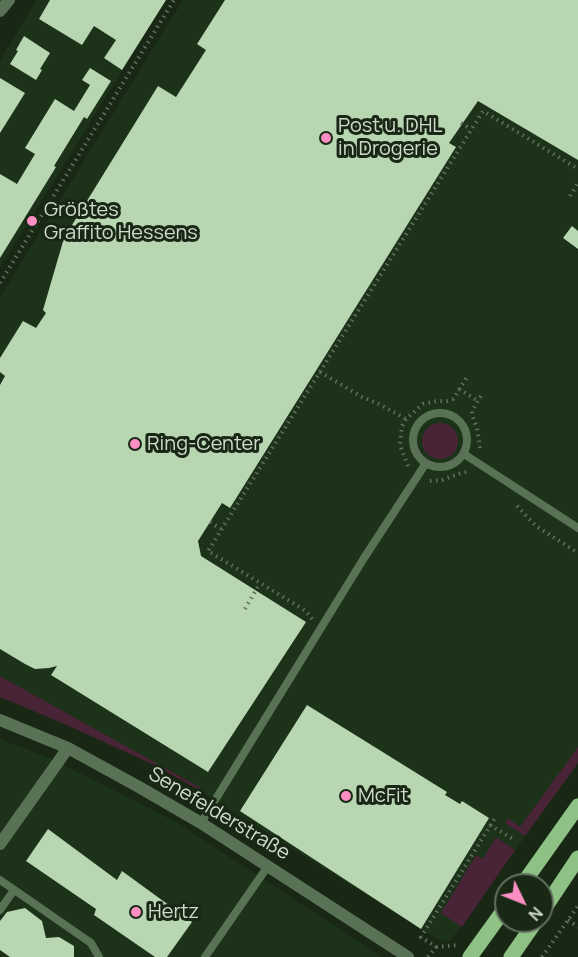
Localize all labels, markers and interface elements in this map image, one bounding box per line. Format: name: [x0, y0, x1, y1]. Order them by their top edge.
place label: Post u. DHL in Drogerie: [338, 114, 443, 161]
marker: Post u. DHL in Drogerie: [319, 131, 333, 145]
place label: Größtes Graffito Hessens: [44, 198, 198, 245]
marker: Größtes Graffito Hessens: [25, 214, 39, 228]
place label: Ring-Center: [147, 432, 260, 456]
marker: Ring-Center: [128, 437, 142, 451]
street label: Senefelderstraße: [144, 762, 294, 866]
place label: McFit: [358, 784, 409, 808]
marker: McFit: [339, 789, 353, 803]
north arrow: [494, 873, 554, 933]
place label: Hertz: [148, 900, 199, 924]
text: N: [524, 902, 548, 926]
marker: Hertz: [129, 905, 143, 919]

